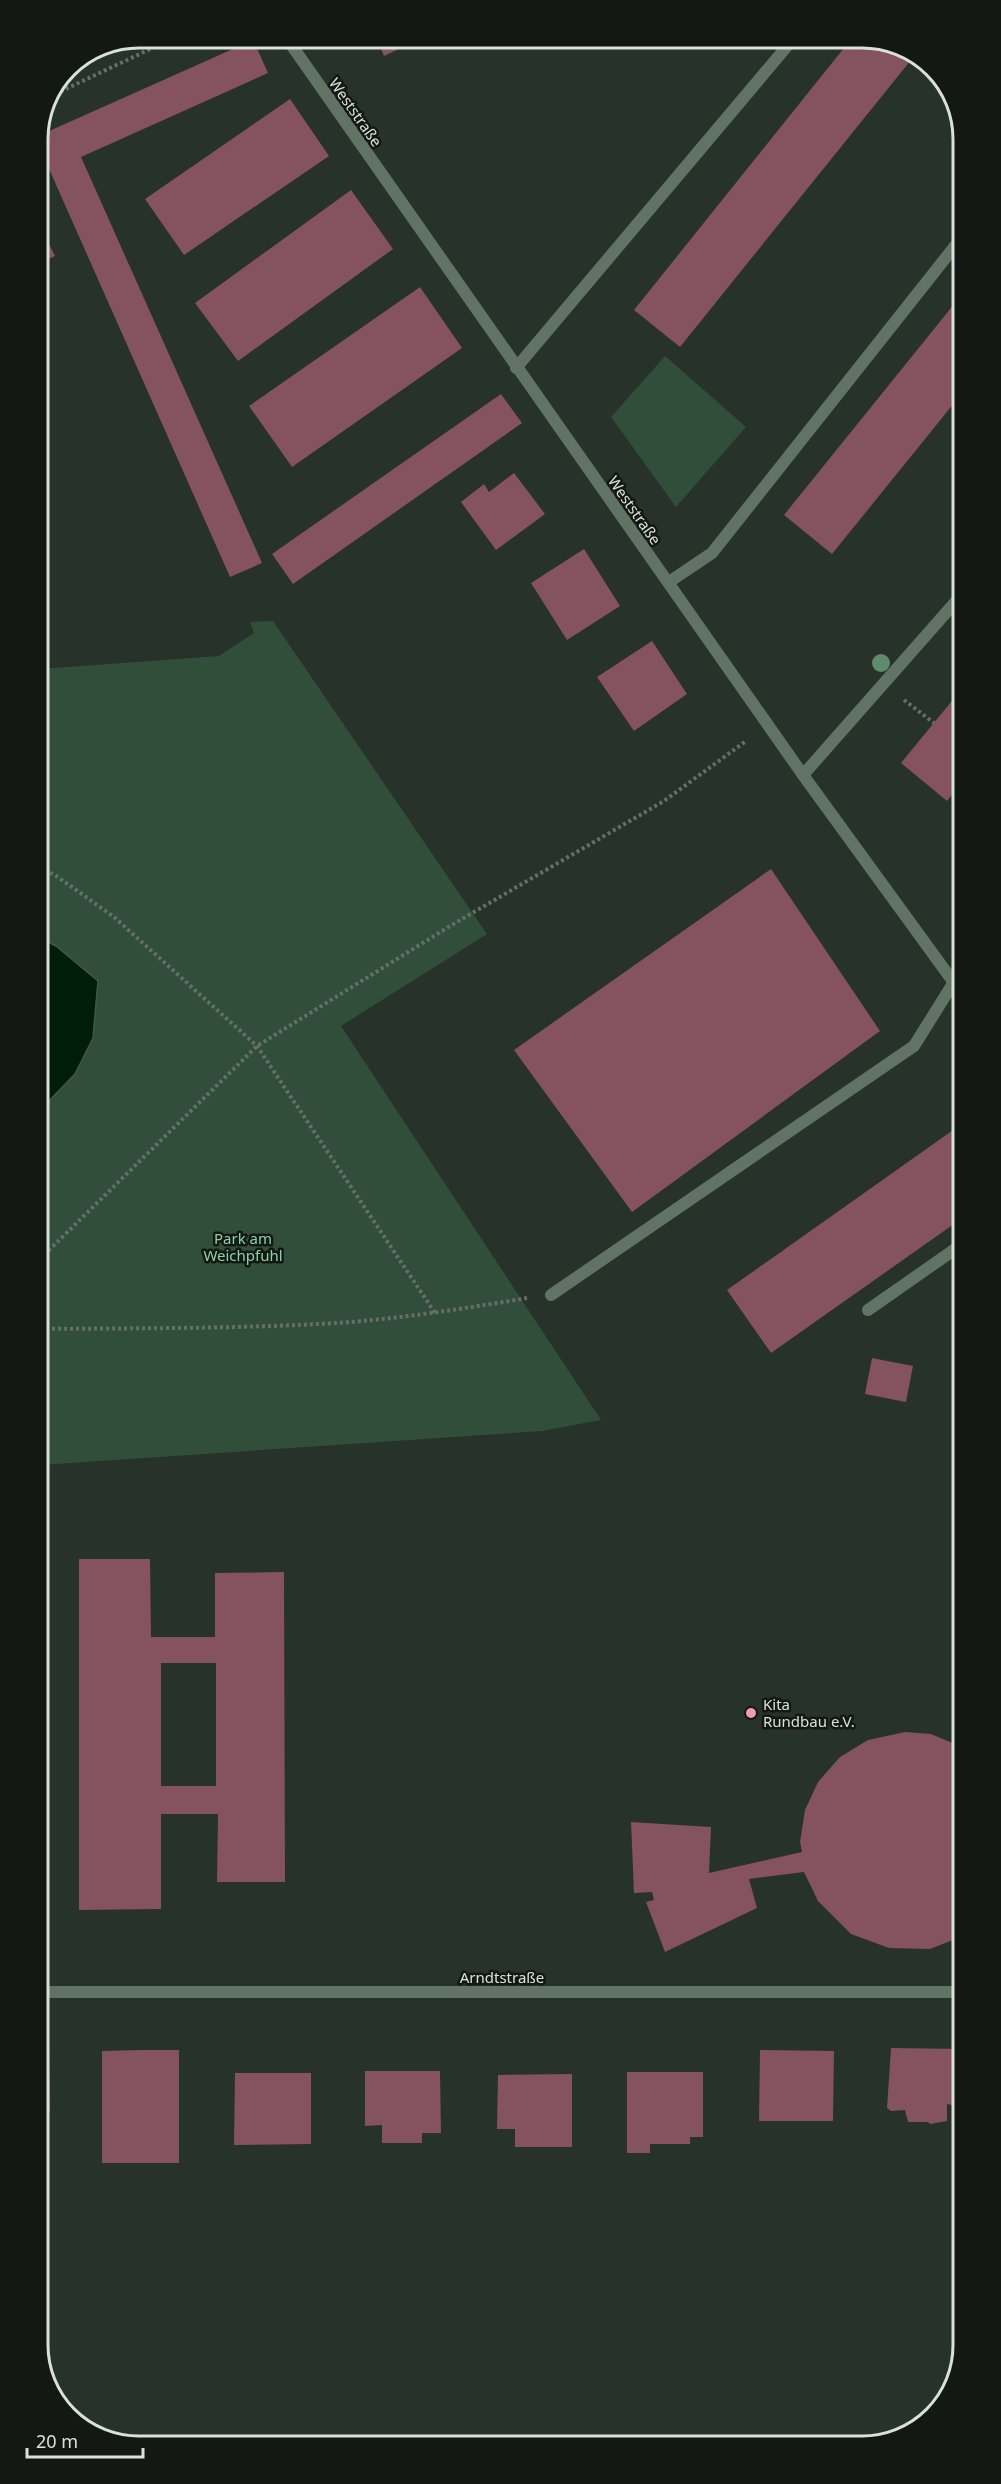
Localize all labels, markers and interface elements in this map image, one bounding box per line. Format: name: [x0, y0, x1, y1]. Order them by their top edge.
street label: Weststraße: [325, 74, 387, 150]
street label: Weststraße: [604, 472, 666, 548]
park label: Park am Weichpfuhl: [203, 1228, 283, 1265]
place label: Kita Rundbau e.V.: [763, 1694, 855, 1731]
marker: Kita Rundbau e.V.: [744, 1706, 758, 1720]
street label: Arndtstraße: [460, 1967, 544, 1987]
scale bar: [27, 2421, 142, 2459]
text: 20 m: [36, 2429, 78, 2453]

